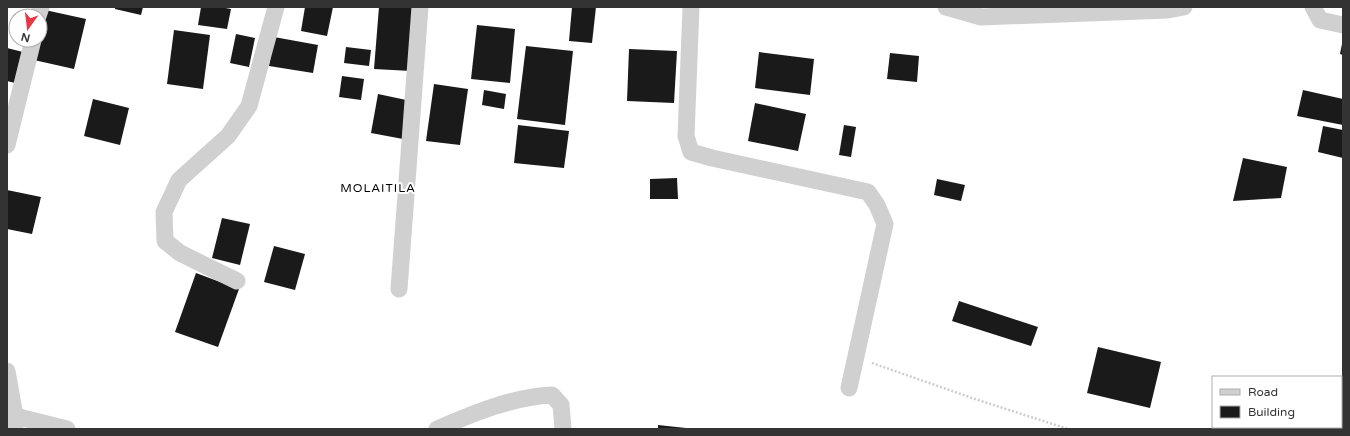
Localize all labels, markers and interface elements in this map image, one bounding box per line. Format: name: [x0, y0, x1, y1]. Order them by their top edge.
north arrow: [8, 8, 48, 48]
text: N: [20, 30, 32, 45]
district label: MOLAITILA: [340, 181, 416, 195]
legend: [1212, 376, 1342, 428]
text: Road: [1248, 385, 1278, 399]
text: Building: [1248, 405, 1295, 419]

